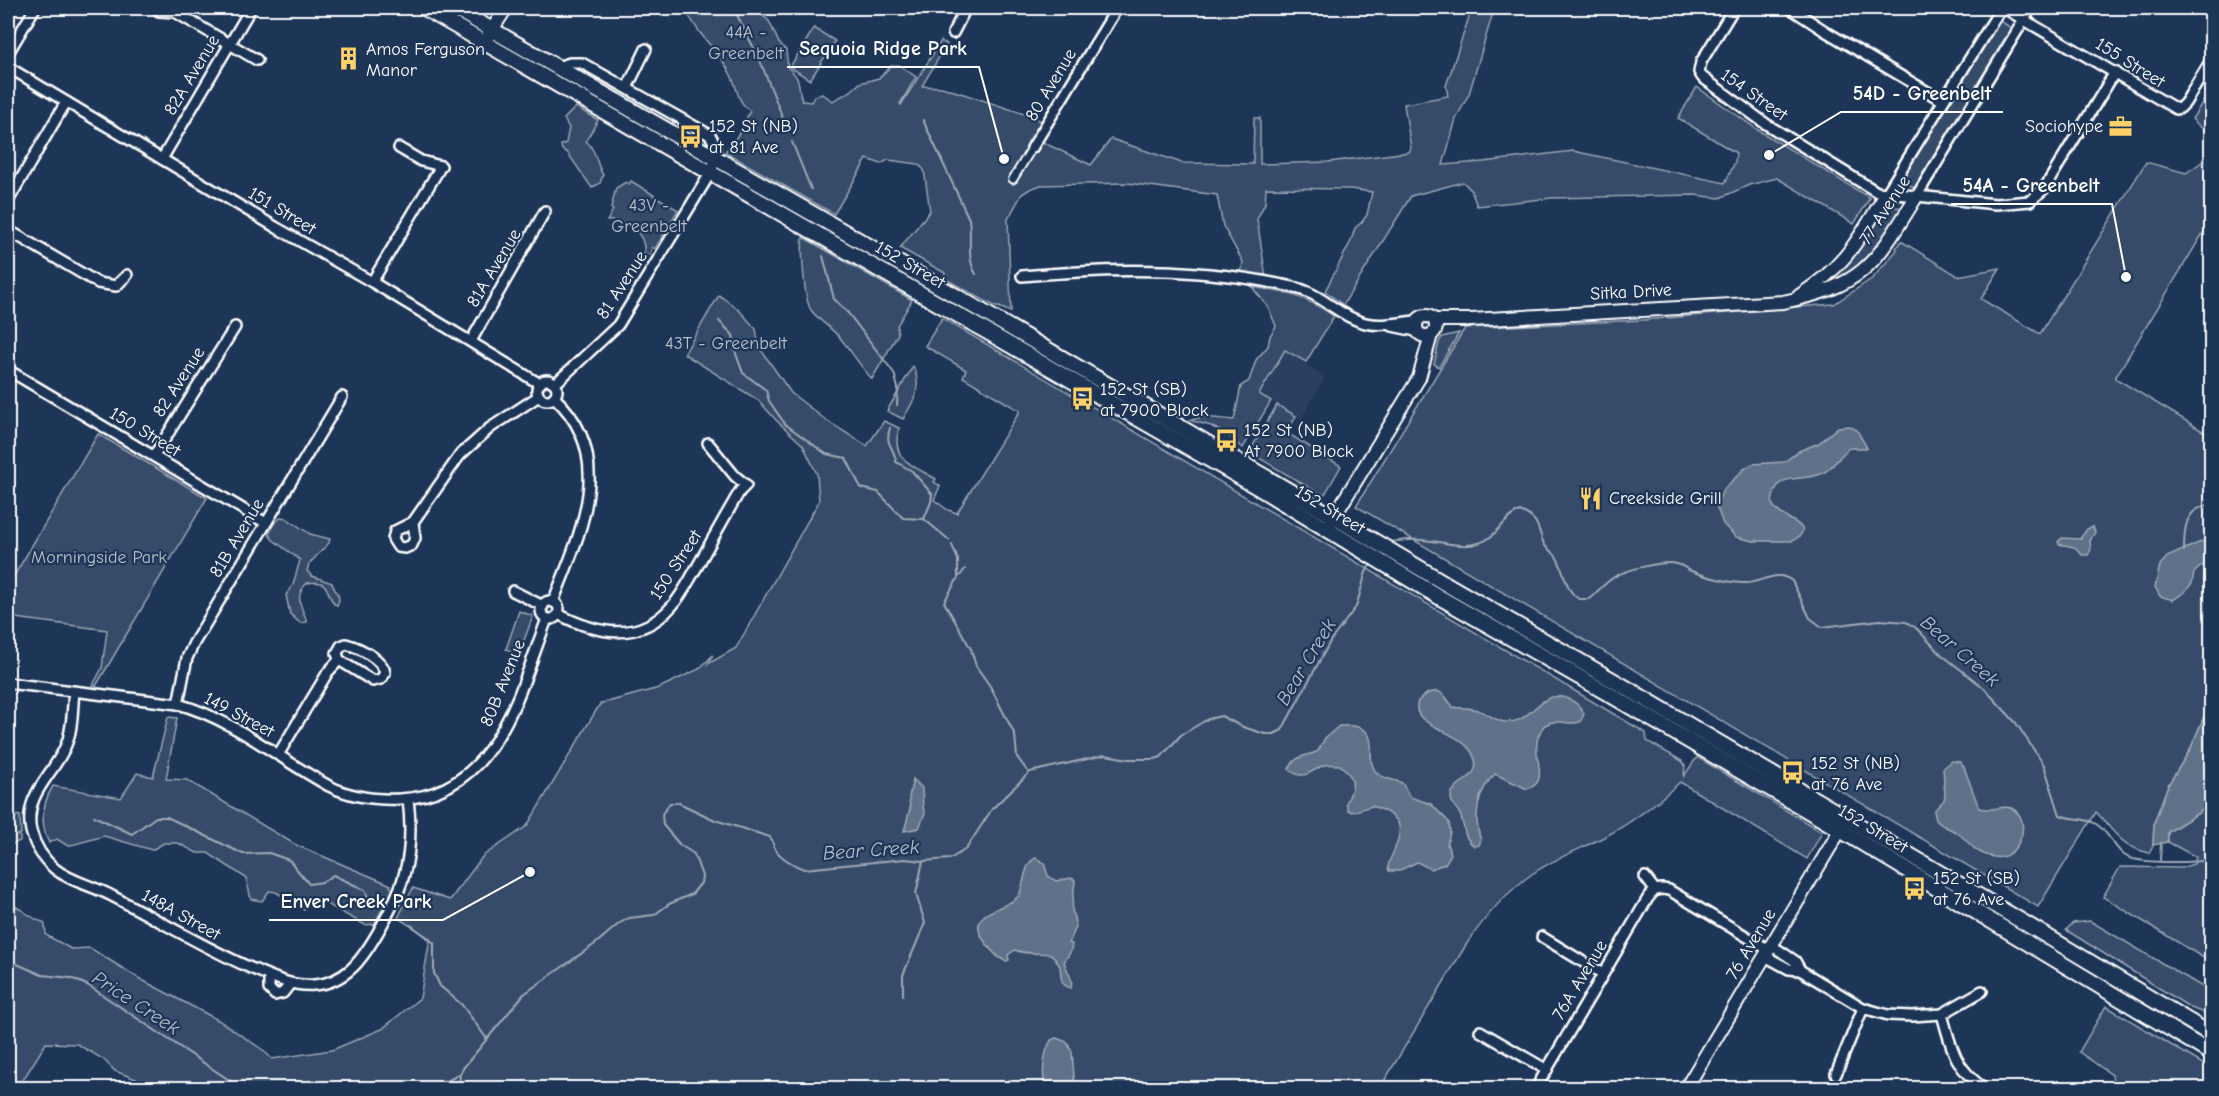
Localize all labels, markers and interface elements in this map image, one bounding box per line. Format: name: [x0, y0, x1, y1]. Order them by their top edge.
park label: 44A - Greenbelt: [708, 22, 785, 64]
callout: Sequoia Ridge Park: [787, 29, 979, 67]
street label: 82A Avenue: [160, 31, 224, 119]
street label: 155 Street: [2091, 33, 2169, 93]
text: Sequoia Ridge Park: [799, 37, 967, 60]
place label: Amos Ferguson Manor: [366, 39, 485, 81]
street label: 80 Avenue: [1021, 45, 1081, 125]
building icon: Amos Ferguson Manor: [335, 46, 361, 72]
street label: 154 Street: [1717, 64, 1792, 126]
callout: 54D - Greenbelt: [1841, 74, 2003, 112]
text: 54D - Greenbelt: [1853, 82, 1992, 105]
office icon: Sociohype: [2108, 113, 2134, 139]
place label: 152 St (NB) at 81 Ave: [709, 116, 798, 158]
place label: Sociohype: [2025, 116, 2103, 137]
bus stop icon: 152 St (NB) at 81 Ave: [678, 123, 704, 149]
callout: 54A - Greenbelt: [1951, 166, 2112, 204]
street label: 77 Avenue: [1855, 172, 1915, 248]
text: 54A - Greenbelt: [1962, 174, 2100, 197]
street label: 151 Street: [244, 183, 320, 240]
park label: 43V - Greenbelt: [611, 195, 688, 237]
street label: 81A Avenue: [462, 225, 526, 311]
street label: 152 Street: [871, 237, 949, 294]
street label: 81 Avenue: [592, 247, 652, 323]
street label: Sitka Drive: [1590, 279, 1672, 305]
park label: 43T - Greenbelt: [665, 333, 788, 354]
street label: 82 Avenue: [149, 343, 209, 421]
place label: 152 St (SB) at 7900 Block: [1100, 379, 1209, 421]
bus stop icon: 152 St (SB) at 7900 Block: [1069, 386, 1095, 412]
street label: 150 Street: [106, 403, 185, 462]
place label: 152 St (NB) At 7900 Block: [1244, 420, 1354, 462]
bus stop icon: 152 St (NB) At 7900 Block: [1213, 427, 1239, 453]
street label: 152 Street: [1291, 481, 1369, 539]
restaurant icon: Creekside Grill: [1578, 485, 1604, 511]
place label: Creekside Grill: [1609, 488, 1722, 509]
street label: 81B Avenue: [205, 495, 269, 581]
street label: 150 Street: [646, 525, 707, 604]
park label: Morningside Park: [31, 547, 167, 568]
water label: Bear Creek: [1916, 611, 2004, 692]
water label: Bear Creek: [1271, 614, 1341, 709]
street label: 80B Avenue: [476, 636, 530, 730]
street label: 149 Street: [200, 688, 278, 743]
place label: 152 St (NB) at 76 Ave: [1811, 753, 1900, 795]
bus stop icon: 152 St (NB) at 76 Ave: [1780, 760, 1806, 786]
street label: 152 Street: [1834, 800, 1912, 858]
water label: Bear Creek: [822, 835, 920, 865]
place label: 152 St (SB) at 76 Ave: [1933, 868, 2020, 910]
bus stop icon: 152 St (SB) at 76 Ave: [1902, 875, 1928, 901]
callout: Enver Creek Park: [269, 882, 443, 920]
street label: 148A Street: [138, 885, 225, 946]
text: Enver Creek Park: [281, 890, 432, 913]
street label: 76 Avenue: [1722, 905, 1780, 983]
street label: 76A Avenue: [1548, 936, 1612, 1024]
water label: Price Creek: [88, 966, 184, 1040]

